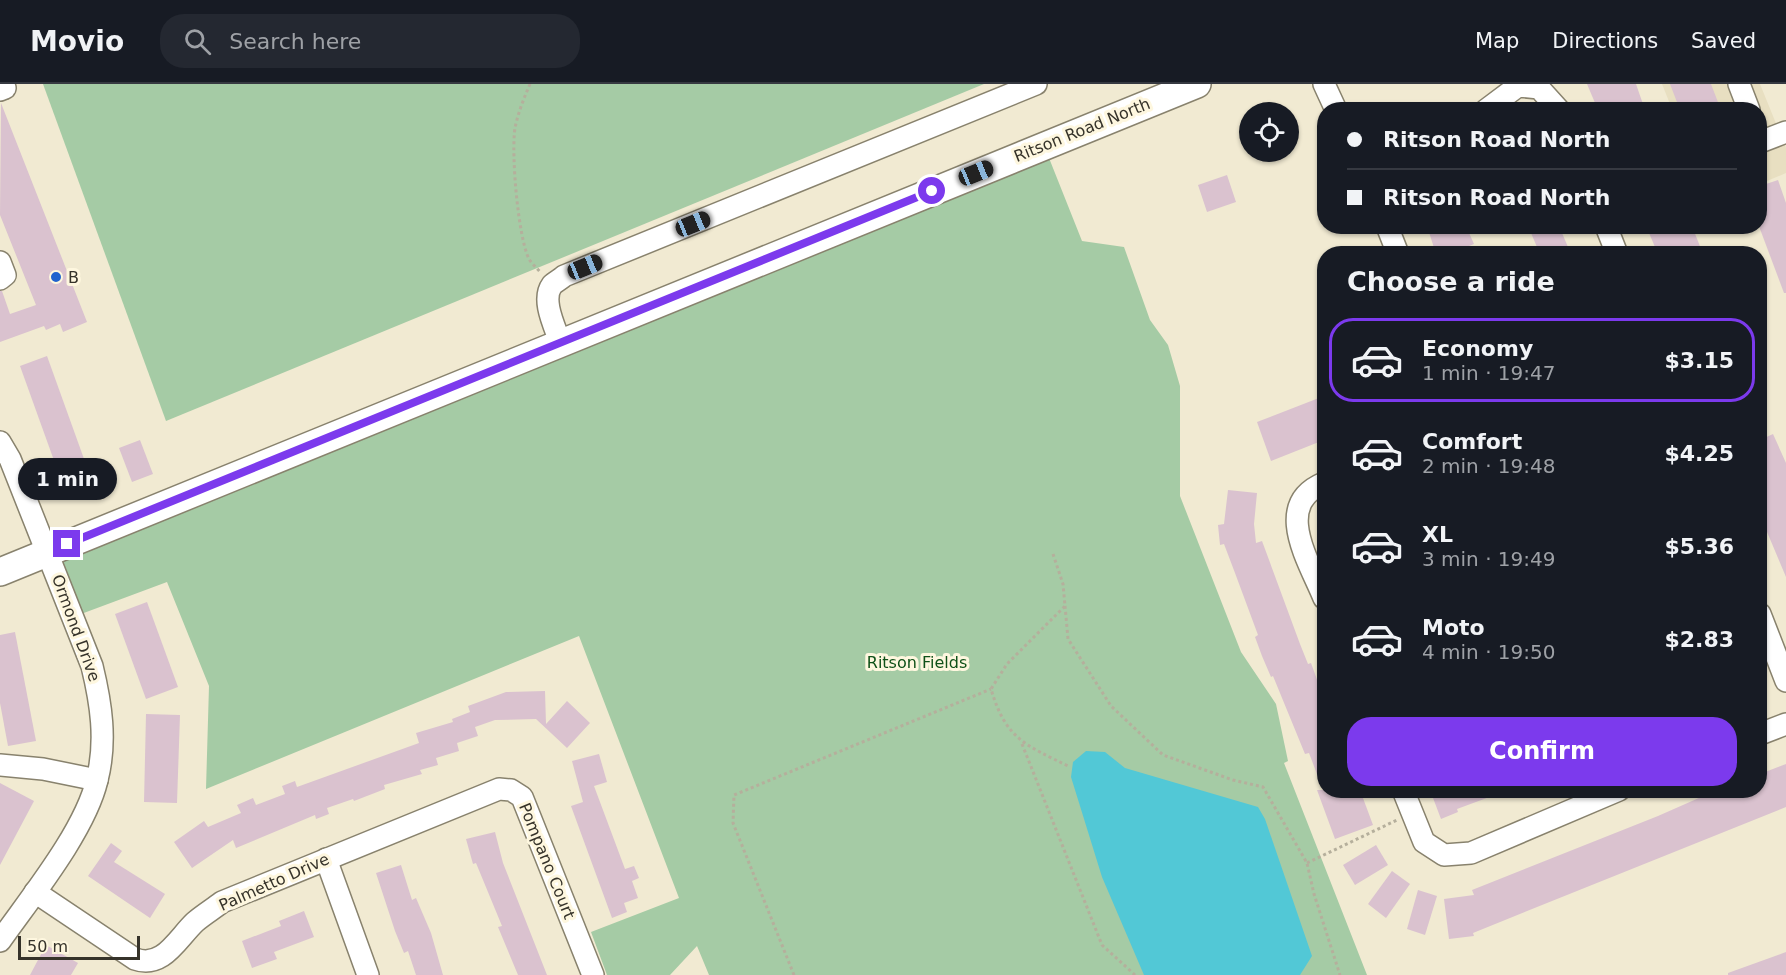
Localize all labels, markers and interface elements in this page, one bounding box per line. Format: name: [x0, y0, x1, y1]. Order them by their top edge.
search box: [160, 14, 580, 68]
text: Movio: [30, 25, 124, 58]
icon: search: [181, 25, 214, 58]
text: Search here: [229, 29, 361, 54]
text: Map: [1475, 29, 1519, 53]
text: Directions: [1552, 29, 1658, 53]
text: Saved: [1691, 29, 1756, 53]
street label: Ritson Road North: [1011, 94, 1153, 166]
map controls: [1239, 102, 1299, 162]
button: locate: [1239, 102, 1299, 162]
text: Ritson Road North: [1383, 127, 1610, 152]
car: [956, 158, 996, 188]
route start: [918, 177, 945, 204]
text: Ritson Road North: [1383, 185, 1610, 210]
car: [673, 209, 713, 239]
car: [565, 252, 605, 282]
text: Choose a ride: [1347, 266, 1555, 297]
place label: B: [68, 268, 79, 287]
marker: B: [49, 270, 63, 284]
icon: car: [1350, 333, 1404, 387]
text: Economy: [1422, 336, 1533, 361]
text: $3.15: [1664, 348, 1734, 373]
text: 1 min · 19:47: [1422, 361, 1556, 385]
icon: car: [1350, 426, 1404, 480]
text: Comfort: [1422, 429, 1522, 454]
text: $4.25: [1664, 441, 1734, 466]
text: 2 min · 19:48: [1422, 454, 1556, 478]
callout: 1 min: [17, 457, 116, 499]
text: 1 min: [36, 467, 99, 491]
icon: car: [1350, 519, 1404, 573]
text: XL: [1422, 522, 1453, 547]
route end: [53, 530, 80, 557]
text: $5.36: [1664, 534, 1734, 559]
text: 3 min · 19:49: [1422, 547, 1556, 571]
street label: Ormond Drive: [48, 572, 104, 684]
icon: car: [1350, 612, 1404, 666]
text: Moto: [1422, 615, 1485, 640]
text: $2.83: [1664, 627, 1734, 652]
text: 4 min · 19:50: [1422, 640, 1556, 664]
park label: Ritson Fields: [867, 653, 967, 672]
button: Confirm: [1347, 717, 1737, 786]
street label: Pompano Court: [515, 800, 579, 922]
street label: Palmetto Drive: [216, 849, 332, 915]
scale bar: [18, 933, 140, 960]
text: 50 m: [27, 937, 68, 956]

